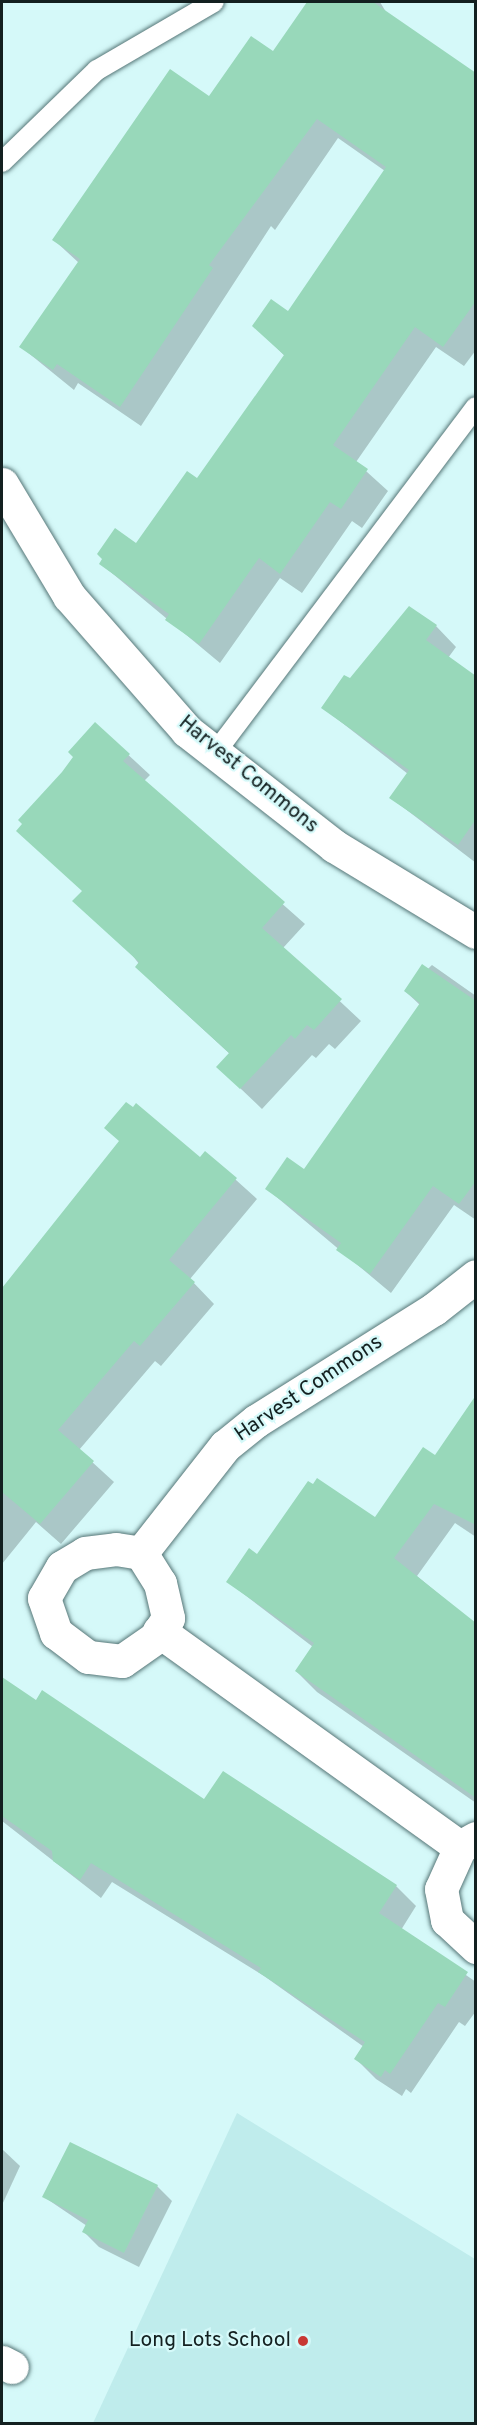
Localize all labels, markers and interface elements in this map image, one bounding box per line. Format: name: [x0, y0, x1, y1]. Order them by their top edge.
street label: Harvest Commons: [173, 711, 323, 839]
street label: Harvest Commons: [230, 1330, 388, 1448]
place label: Long Lots School: [129, 2328, 291, 2354]
marker: Long Lots School: [296, 2334, 310, 2348]

